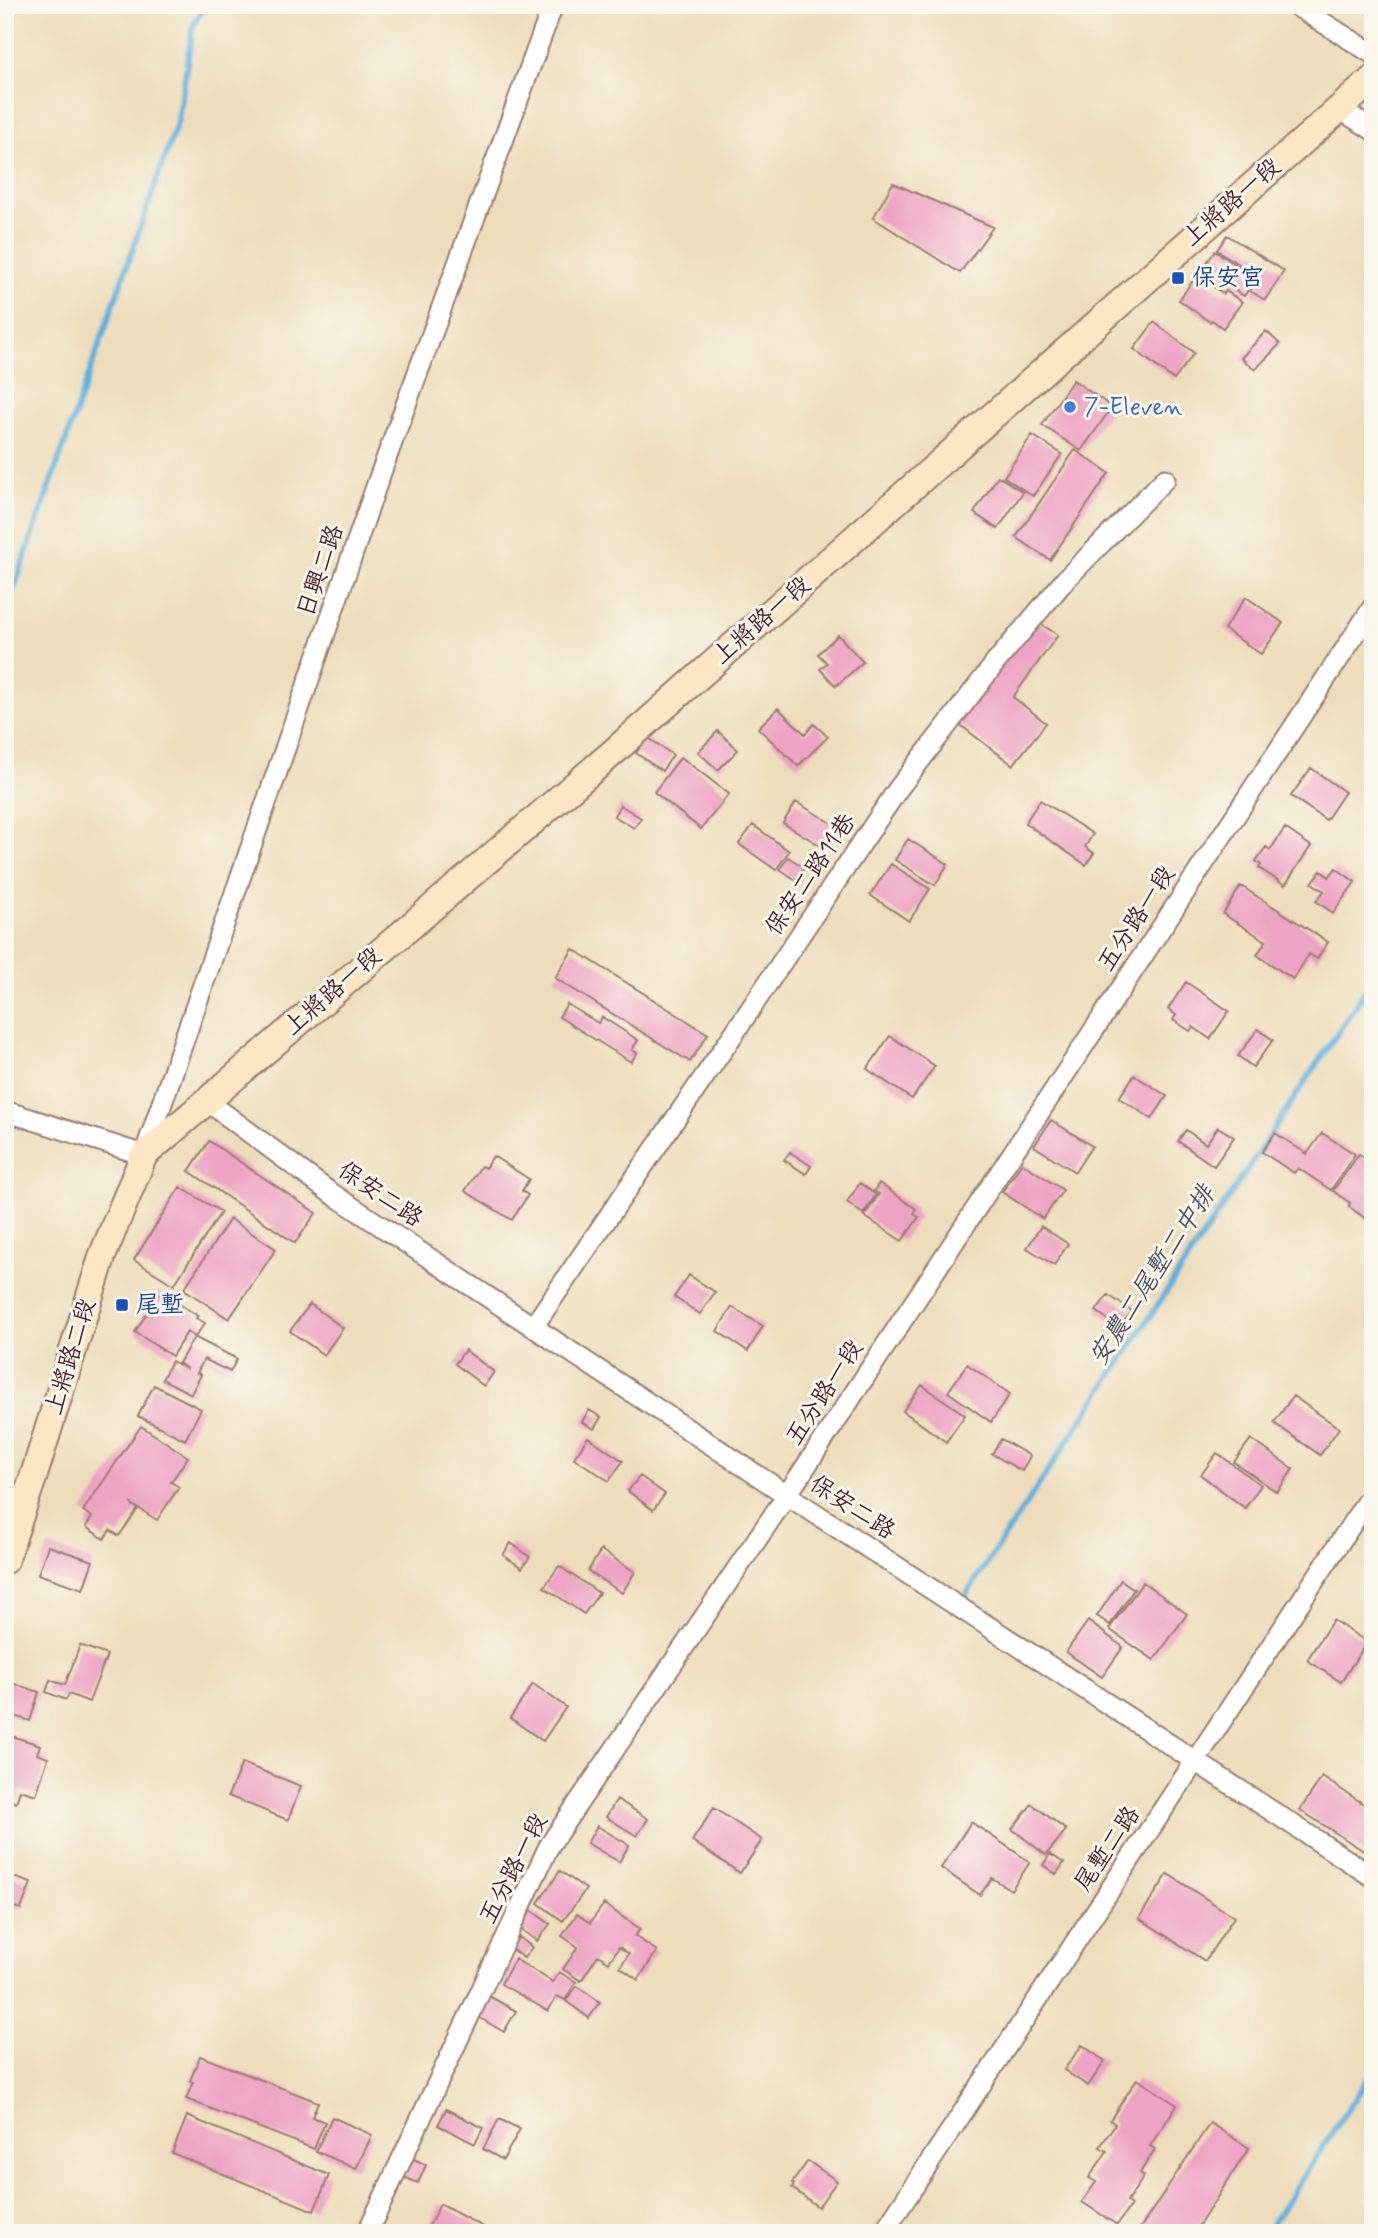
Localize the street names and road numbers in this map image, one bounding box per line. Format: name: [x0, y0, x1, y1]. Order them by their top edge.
street label: 上將路一段: [1177, 152, 1287, 254]
street label: 日興二路: [291, 521, 351, 621]
street label: 上將路一段: [707, 570, 817, 672]
street label: 保安二路11巷: [759, 808, 863, 942]
street label: 五分路一段: [1091, 860, 1183, 978]
street label: 上將路一段: [278, 941, 388, 1043]
street label: 保安二路: [332, 1155, 428, 1235]
street label: 上將路二段: [39, 1295, 103, 1419]
street label: 五分路一段: [779, 1334, 871, 1452]
street label: 保安二路: [803, 1469, 901, 1547]
street label: 尾塹二路: [1068, 1801, 1148, 1897]
street label: 五分路一段: [473, 1809, 555, 1929]

